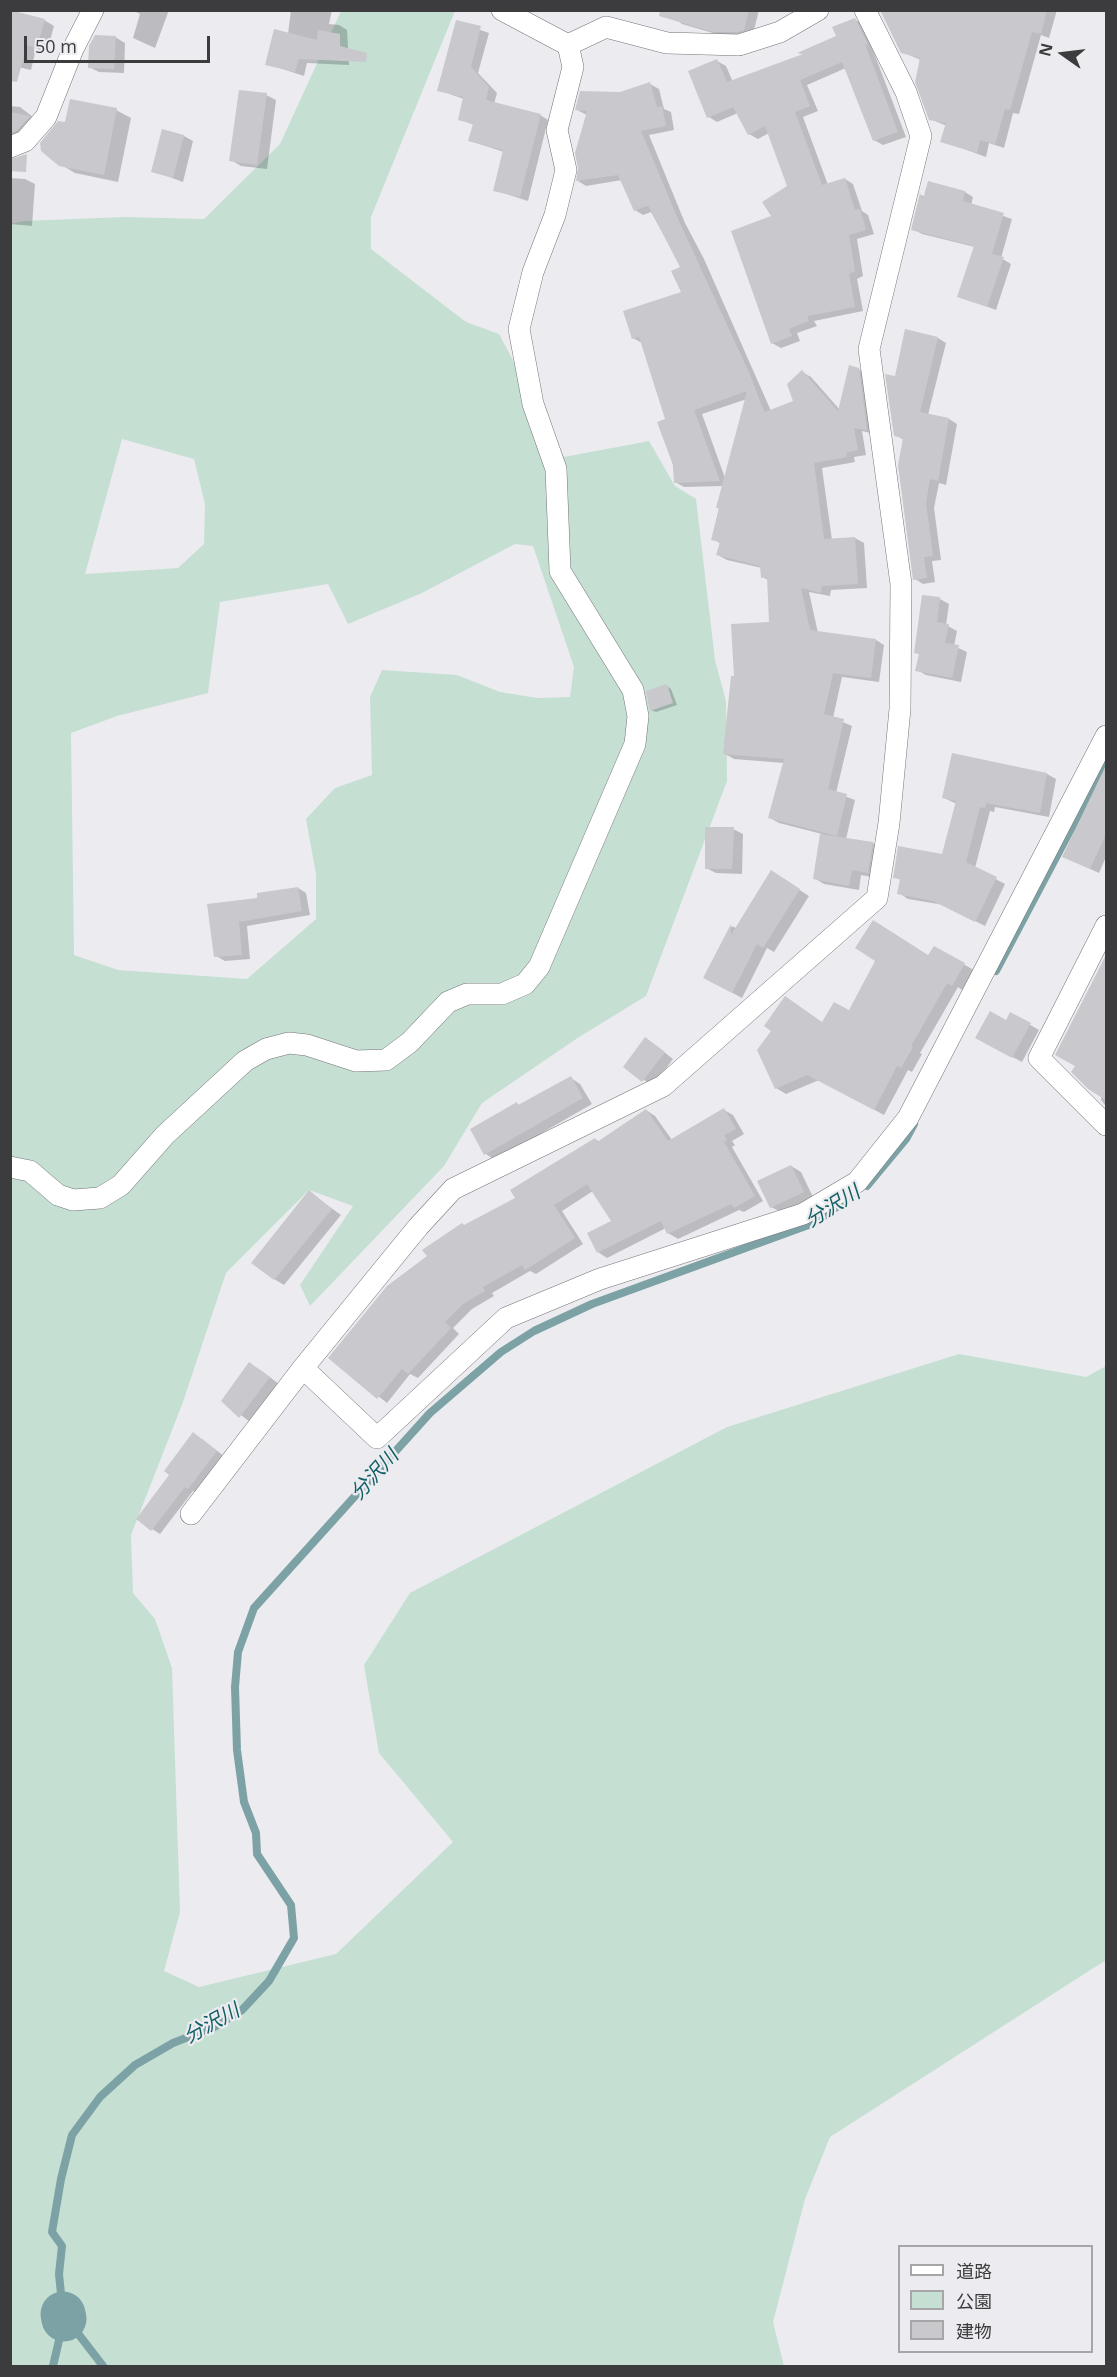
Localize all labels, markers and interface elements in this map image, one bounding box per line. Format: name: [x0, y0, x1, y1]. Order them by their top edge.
scale bar: [27, 24, 213, 62]
north arrow: [1033, 24, 1093, 84]
text: 50 m: [35, 34, 77, 58]
text: N: [1033, 41, 1058, 59]
water label: 分沢川: [801, 1181, 865, 1233]
water label: 分沢川: [346, 1445, 404, 1505]
water label: 分沢川: [180, 1999, 244, 2049]
legend: [898, 2245, 1093, 2353]
text: 道路: [956, 2259, 992, 2283]
text: 公園: [956, 2289, 992, 2313]
text: 建物: [956, 2319, 992, 2343]

